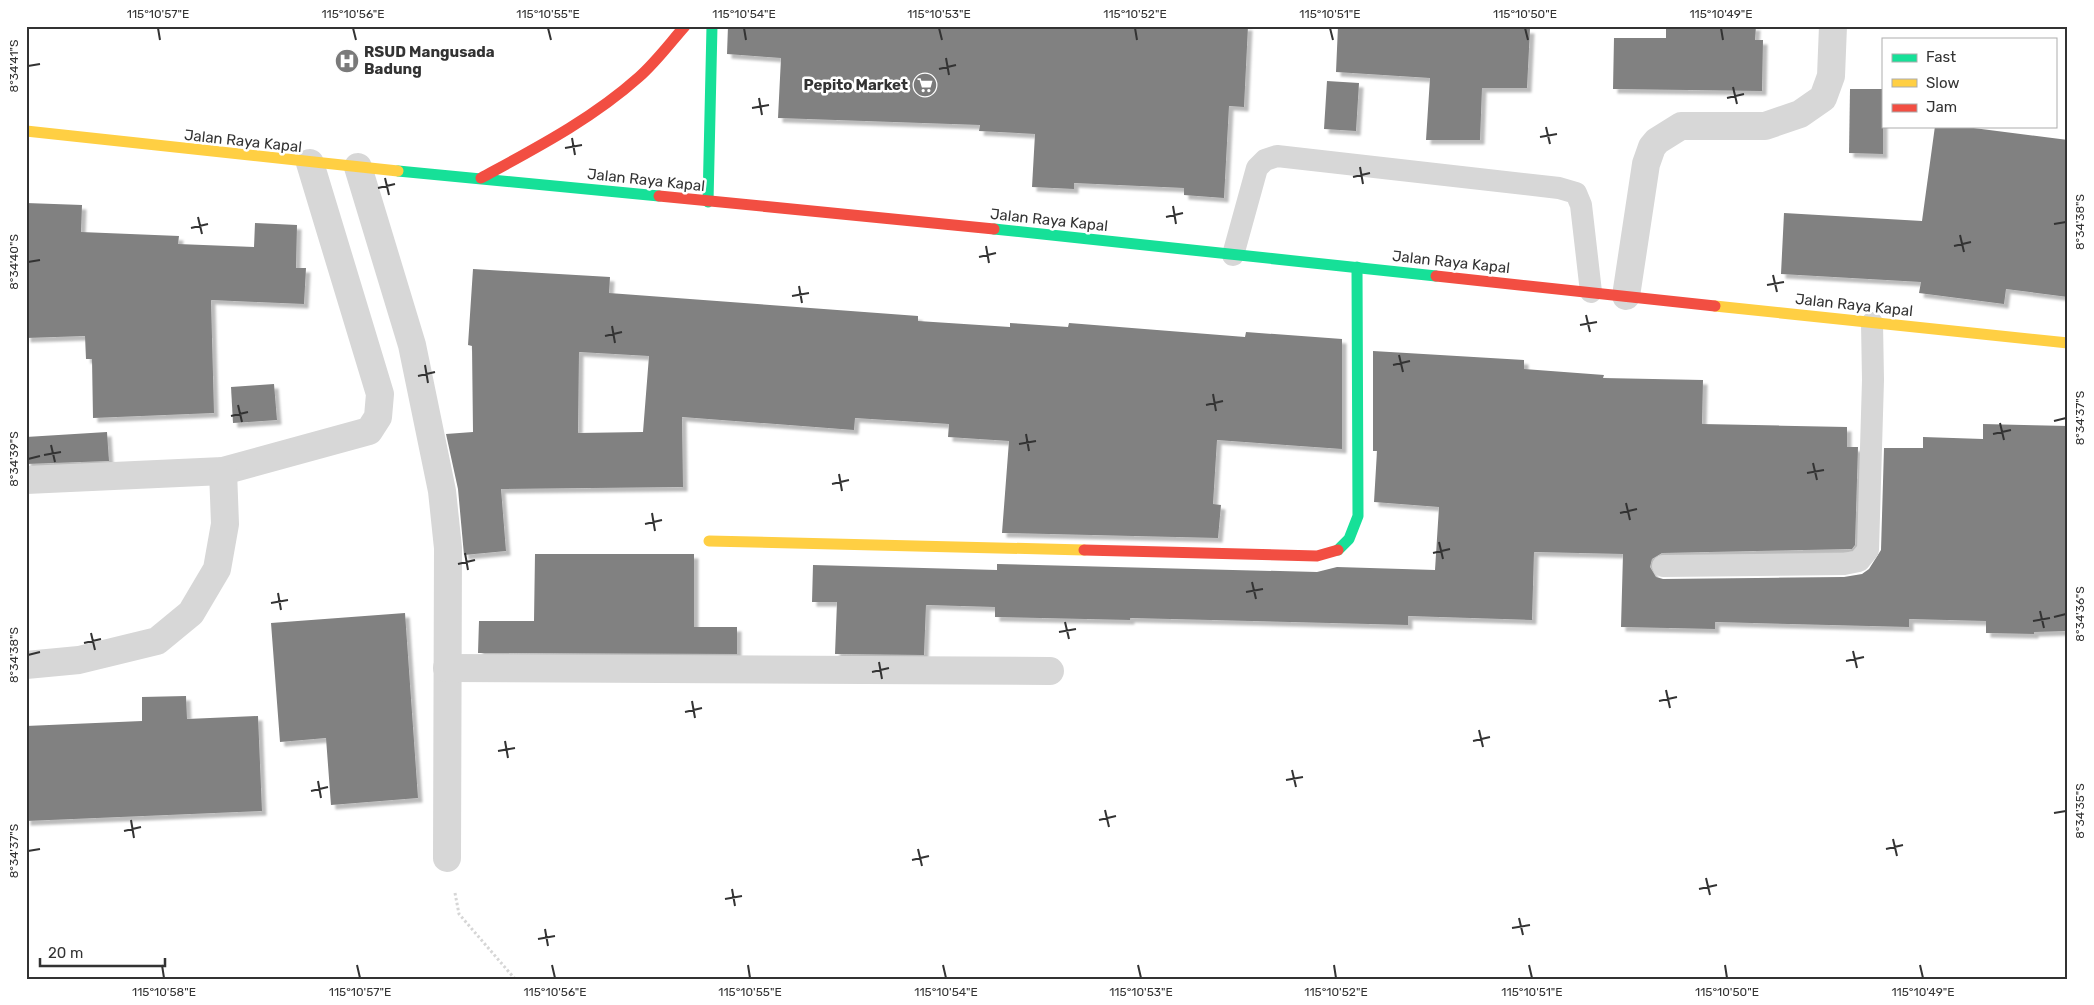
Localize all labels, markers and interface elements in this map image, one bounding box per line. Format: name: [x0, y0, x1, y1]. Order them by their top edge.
text: 115°10'57"E: [127, 7, 189, 21]
text: 115°10'56"E: [321, 7, 385, 21]
text: 115°10'55"E: [516, 7, 580, 21]
text: 115°10'54"E: [712, 7, 776, 21]
text: 115°10'53"E: [907, 7, 971, 21]
text: 115°10'52"E: [1103, 7, 1167, 21]
text: 115°10'51"E: [1299, 7, 1361, 21]
text: 115°10'50"E: [1493, 7, 1557, 21]
text: 115°10'49"E: [1689, 7, 1753, 21]
legend: [1882, 38, 2056, 128]
text: 8°34'41"S: [7, 40, 21, 92]
place label: RSUD Mangusada Badung: [364, 43, 495, 78]
hospital icon: RSUD Mangusada Badung: [334, 48, 360, 74]
text: Fast: [1926, 48, 1956, 66]
supermarket icon: Pepito Market: [912, 72, 938, 98]
text: Slow: [1926, 74, 1959, 92]
place label: Pepito Market: [804, 76, 908, 94]
text: Jam: [1926, 98, 1957, 116]
street label: Jalan Raya Kapal: [183, 126, 303, 156]
street label: Jalan Raya Kapal: [586, 165, 706, 195]
text: 8°34'38"S: [2073, 194, 2087, 250]
street label: Jalan Raya Kapal: [989, 205, 1109, 235]
text: 8°34'40"S: [7, 234, 21, 290]
street label: Jalan Raya Kapal: [1391, 247, 1511, 277]
street label: Jalan Raya Kapal: [1794, 290, 1914, 320]
text: 8°34'37"S: [2073, 391, 2087, 445]
text: 8°34'39"S: [7, 431, 21, 487]
text: 8°34'36"S: [2073, 586, 2087, 642]
text: 8°34'38"S: [7, 627, 21, 683]
text: 8°34'35"S: [2073, 783, 2087, 839]
text: 8°34'37"S: [7, 824, 21, 878]
scale bar: [40, 935, 165, 967]
text: 20 m: [48, 944, 83, 962]
text: 115°10'58"E: [132, 985, 196, 999]
text: 115°10'57"E: [329, 985, 391, 999]
text: 115°10'56"E: [523, 985, 587, 999]
text: 115°10'55"E: [718, 985, 782, 999]
text: 115°10'54"E: [914, 985, 978, 999]
text: 115°10'53"E: [1109, 985, 1173, 999]
text: 115°10'52"E: [1304, 985, 1368, 999]
text: 115°10'51"E: [1501, 985, 1563, 999]
text: 115°10'50"E: [1695, 985, 1759, 999]
text: 115°10'49"E: [1891, 985, 1955, 999]

